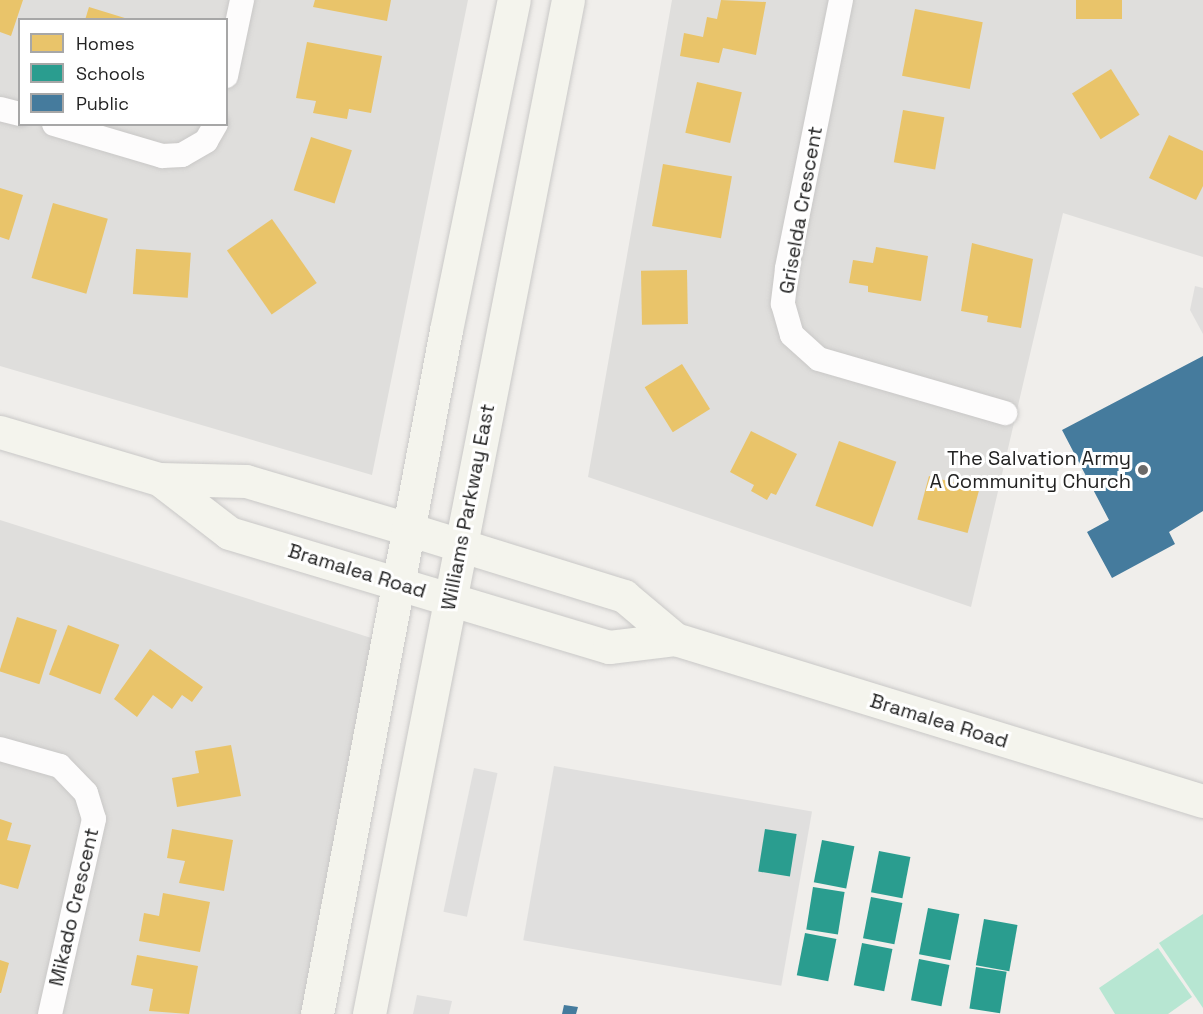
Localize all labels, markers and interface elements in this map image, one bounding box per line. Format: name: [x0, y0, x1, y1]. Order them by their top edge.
legend: [18, 18, 228, 126]
text: Homes: [76, 32, 135, 55]
text: Schools: [76, 62, 145, 85]
text: Public: [76, 92, 129, 115]
street label: Griselda Crescent: [774, 124, 828, 296]
street label: Williams Parkway East: [436, 402, 500, 612]
place label: The Salvation Army A Community Church: [929, 446, 1131, 493]
marker: The Salvation Army A Community Church: [1136, 463, 1150, 477]
street label: Bramalea Road: [285, 539, 429, 603]
street label: Bramalea Road: [867, 689, 1011, 753]
street label: Mikado Crescent: [44, 826, 104, 988]

